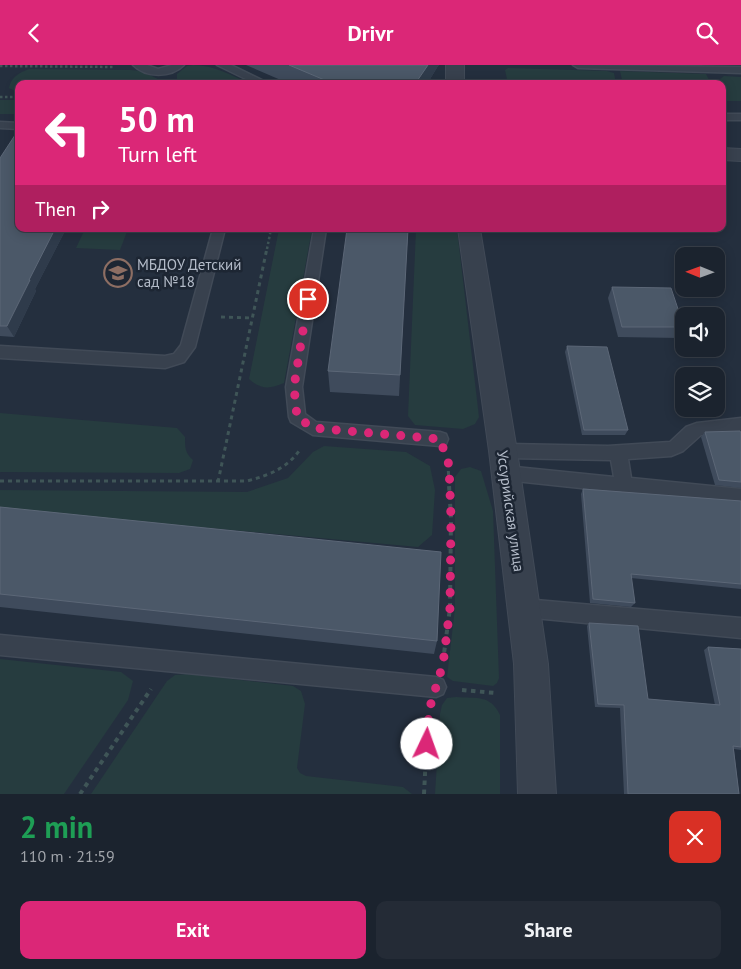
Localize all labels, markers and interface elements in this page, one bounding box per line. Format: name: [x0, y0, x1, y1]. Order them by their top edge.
icon: back: [20, 19, 48, 47]
text: Drivr: [347, 19, 394, 47]
icon: search: [693, 19, 721, 47]
text: 50 m: [118, 96, 195, 142]
icon: left: [35, 100, 100, 165]
text: Turn left: [118, 140, 197, 168]
icon: right: [86, 195, 114, 223]
text: Then: [35, 197, 76, 221]
north arrow: [675, 247, 725, 297]
map controls: [675, 247, 725, 417]
place label: МБДОУ Детский сад №18: [137, 255, 241, 291]
school or university icon: МБДОУ Детский сад №18: [103, 258, 133, 288]
pin: [287, 278, 329, 320]
icon: arrive: [294, 285, 322, 313]
button: sound: [675, 307, 725, 357]
button: layers: [675, 367, 725, 417]
street label: Уссурийская улица: [493, 449, 529, 573]
position arrow: [400, 717, 452, 769]
text: 2 min: [20, 807, 93, 846]
button: close: [669, 811, 721, 863]
text: 110 m · 21:59: [20, 846, 115, 866]
button: Exit: [20, 901, 366, 959]
button: Share: [376, 901, 721, 959]

